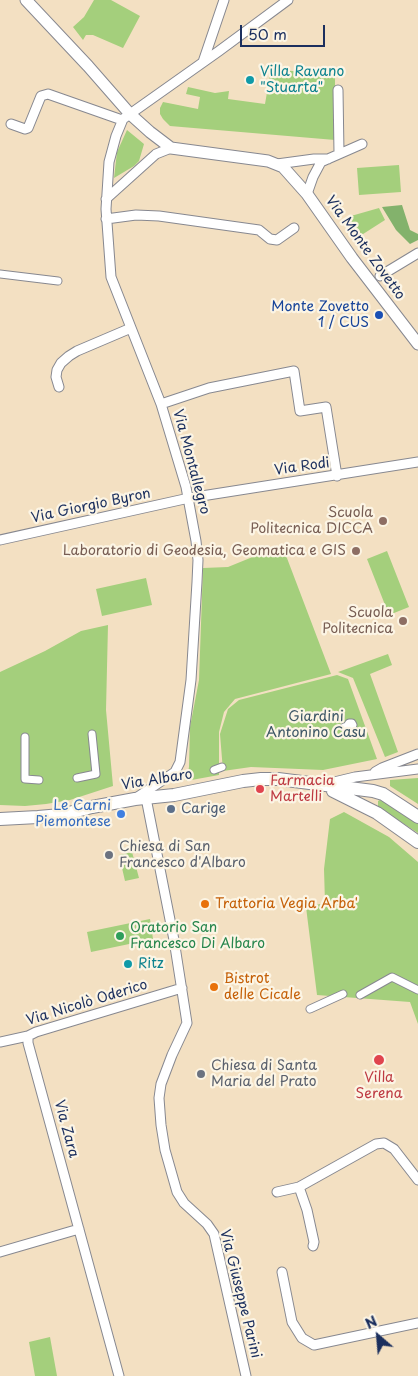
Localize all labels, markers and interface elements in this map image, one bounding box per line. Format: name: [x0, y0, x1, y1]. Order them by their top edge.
scale bar: [243, 15, 328, 47]
text: 50 m: [248, 22, 287, 45]
place label: Villa Ravano "Stuarta": [260, 64, 344, 96]
marker: Villa Ravano "Stuarta": [244, 74, 256, 86]
street label: Via Monte Zovetto: [322, 193, 408, 303]
place label: Monte Zovetto 1 / CUS: [271, 299, 369, 332]
marker: Monte Zovetto 1 / CUS: [373, 309, 385, 321]
street label: Via Montallegro: [169, 408, 213, 516]
street label: Via Rodi: [273, 455, 331, 479]
street label: Via Giorgio Byron: [30, 485, 152, 527]
place label: Scuola Politecnica DICCA: [250, 505, 373, 538]
marker: Scuola Politecnica DICCA: [377, 515, 389, 527]
place label: Laboratorio di Geodesia, Geomatica e GIS: [63, 543, 346, 559]
marker: Laboratorio di Geodesia, Geomatica e GIS: [350, 545, 362, 557]
place label: Scuola Politecnica: [322, 605, 393, 638]
marker: Scuola Politecnica: [397, 615, 409, 627]
park label: Giardini Antonino Casu: [266, 709, 366, 742]
street label: Via Albaro: [120, 766, 194, 794]
place label: Farmacia Martelli: [270, 773, 335, 806]
marker: Farmacia Martelli: [254, 783, 266, 795]
place label: Le Carni Piemontese: [35, 798, 111, 830]
place label: Carige: [181, 801, 226, 817]
marker: Carige: [165, 803, 177, 815]
marker: Le Carni Piemontese: [115, 808, 127, 820]
place label: Chiesa di San Francesco d'Albaro: [119, 839, 246, 872]
marker: Chiesa di San Francesco d'Albaro: [103, 849, 115, 861]
place label: Trattoria Vegia Arba': [215, 896, 358, 912]
marker: Trattoria Vegia Arba': [199, 898, 211, 910]
place label: Oratorio San Francesco Di Albaro: [130, 920, 265, 952]
marker: Oratorio San Francesco Di Albaro: [114, 930, 126, 942]
place label: Ritz: [138, 956, 164, 972]
marker: Ritz: [122, 958, 134, 970]
place label: Bistrot delle Cicale: [224, 971, 301, 1004]
street label: Via Nicolò Oderico: [24, 977, 150, 1029]
marker: Bistrot delle Cicale: [208, 981, 220, 993]
marker: Villa Serena: [372, 1053, 386, 1067]
place label: Chiesa di Santa Maria del Prato: [211, 1058, 317, 1090]
marker: Chiesa di Santa Maria del Prato: [195, 1068, 207, 1080]
place label: Villa Serena: [356, 1070, 402, 1102]
street label: Via Zara: [50, 1098, 82, 1160]
street label: Via Giuseppe Parini: [216, 1228, 264, 1360]
text: N: [361, 1310, 381, 1334]
north arrow: [353, 1311, 403, 1361]

